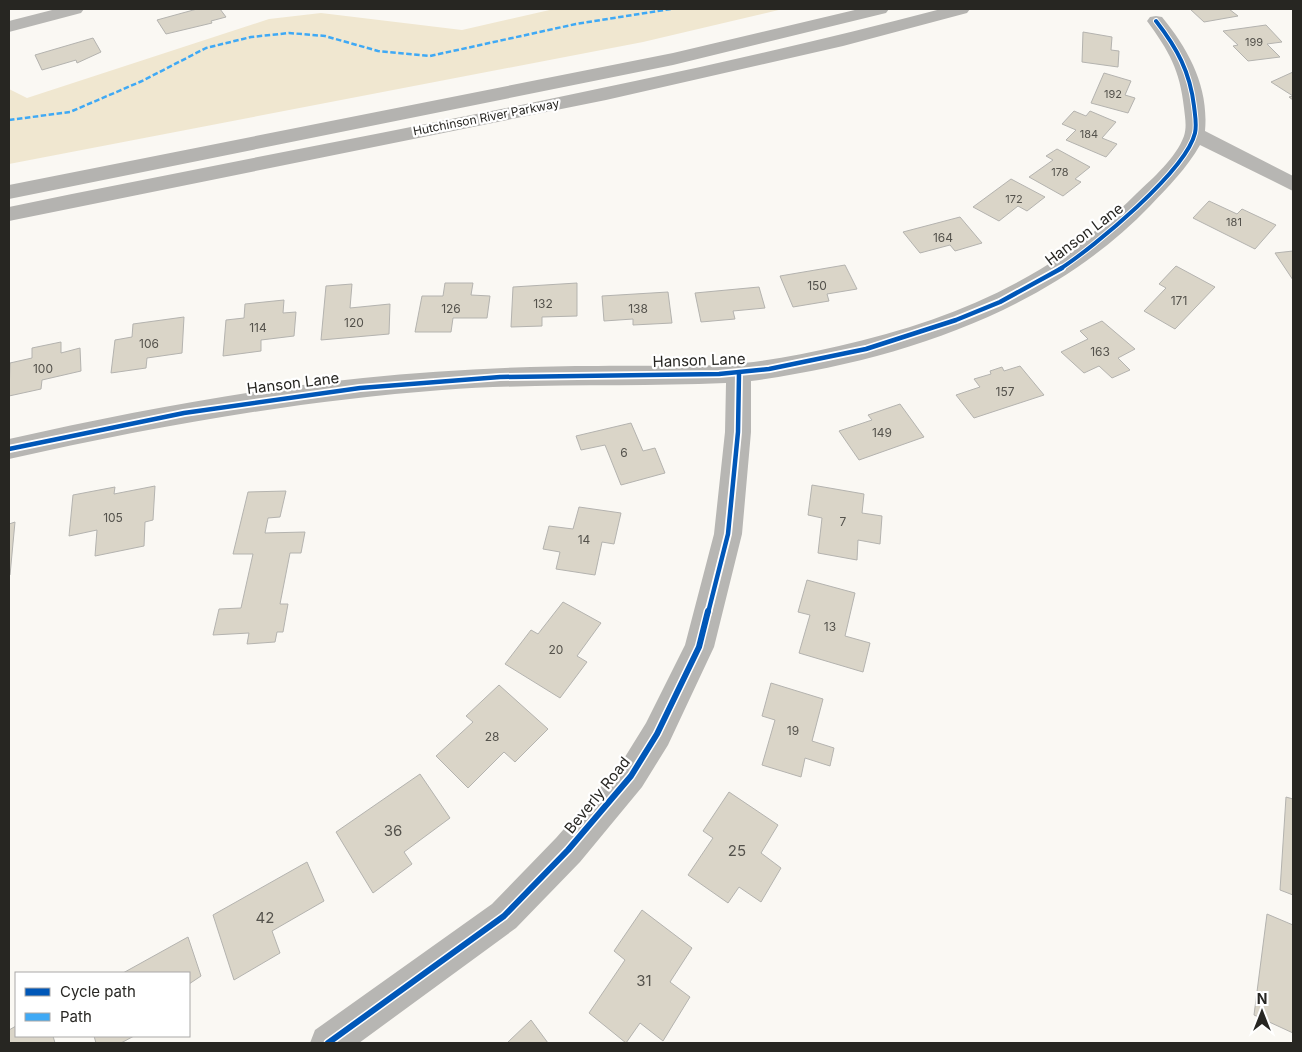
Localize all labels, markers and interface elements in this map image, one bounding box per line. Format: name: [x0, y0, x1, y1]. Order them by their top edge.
house number: 199: [1245, 35, 1263, 49]
house number: 192: [1104, 87, 1122, 101]
street label: Hutchinson River Parkway: [412, 95, 561, 139]
house number: 184: [1080, 127, 1098, 141]
house number: 178: [1051, 165, 1069, 179]
house number: 172: [1005, 192, 1023, 206]
street label: Hanson Lane: [1041, 198, 1127, 270]
house number: 181: [1226, 215, 1242, 229]
house number: 164: [933, 230, 953, 245]
house number: 150: [807, 278, 827, 293]
house number: 171: [1171, 293, 1187, 308]
house number: 132: [533, 296, 553, 311]
house number: 126: [441, 301, 461, 316]
house number: 138: [628, 301, 648, 316]
house number: 120: [344, 315, 364, 330]
house number: 114: [249, 320, 267, 335]
house number: 106: [139, 336, 159, 351]
house number: 163: [1090, 344, 1110, 359]
street label: Hanson Lane: [652, 349, 746, 371]
house number: 100: [33, 361, 53, 376]
street label: Hanson Lane: [246, 368, 340, 398]
house number: 157: [996, 384, 1015, 399]
house number: 149: [872, 425, 892, 440]
house number: 6: [620, 445, 628, 460]
house number: 105: [103, 510, 123, 525]
house number: 7: [840, 514, 847, 529]
house number: 14: [578, 532, 591, 547]
house number: 13: [824, 619, 836, 634]
house number: 20: [549, 642, 563, 657]
house number: 19: [787, 723, 799, 738]
house number: 28: [485, 729, 499, 744]
street label: Beverly Road: [560, 753, 634, 837]
house number: 36: [384, 821, 402, 840]
house number: 25: [728, 841, 746, 860]
house number: 42: [256, 908, 274, 927]
house number: 31: [636, 971, 652, 990]
legend: [15, 972, 190, 1037]
text: Cycle path: [60, 982, 136, 1001]
north arrow: [1237, 987, 1287, 1037]
text: N: [1257, 990, 1267, 1007]
text: Path: [60, 1007, 92, 1026]

